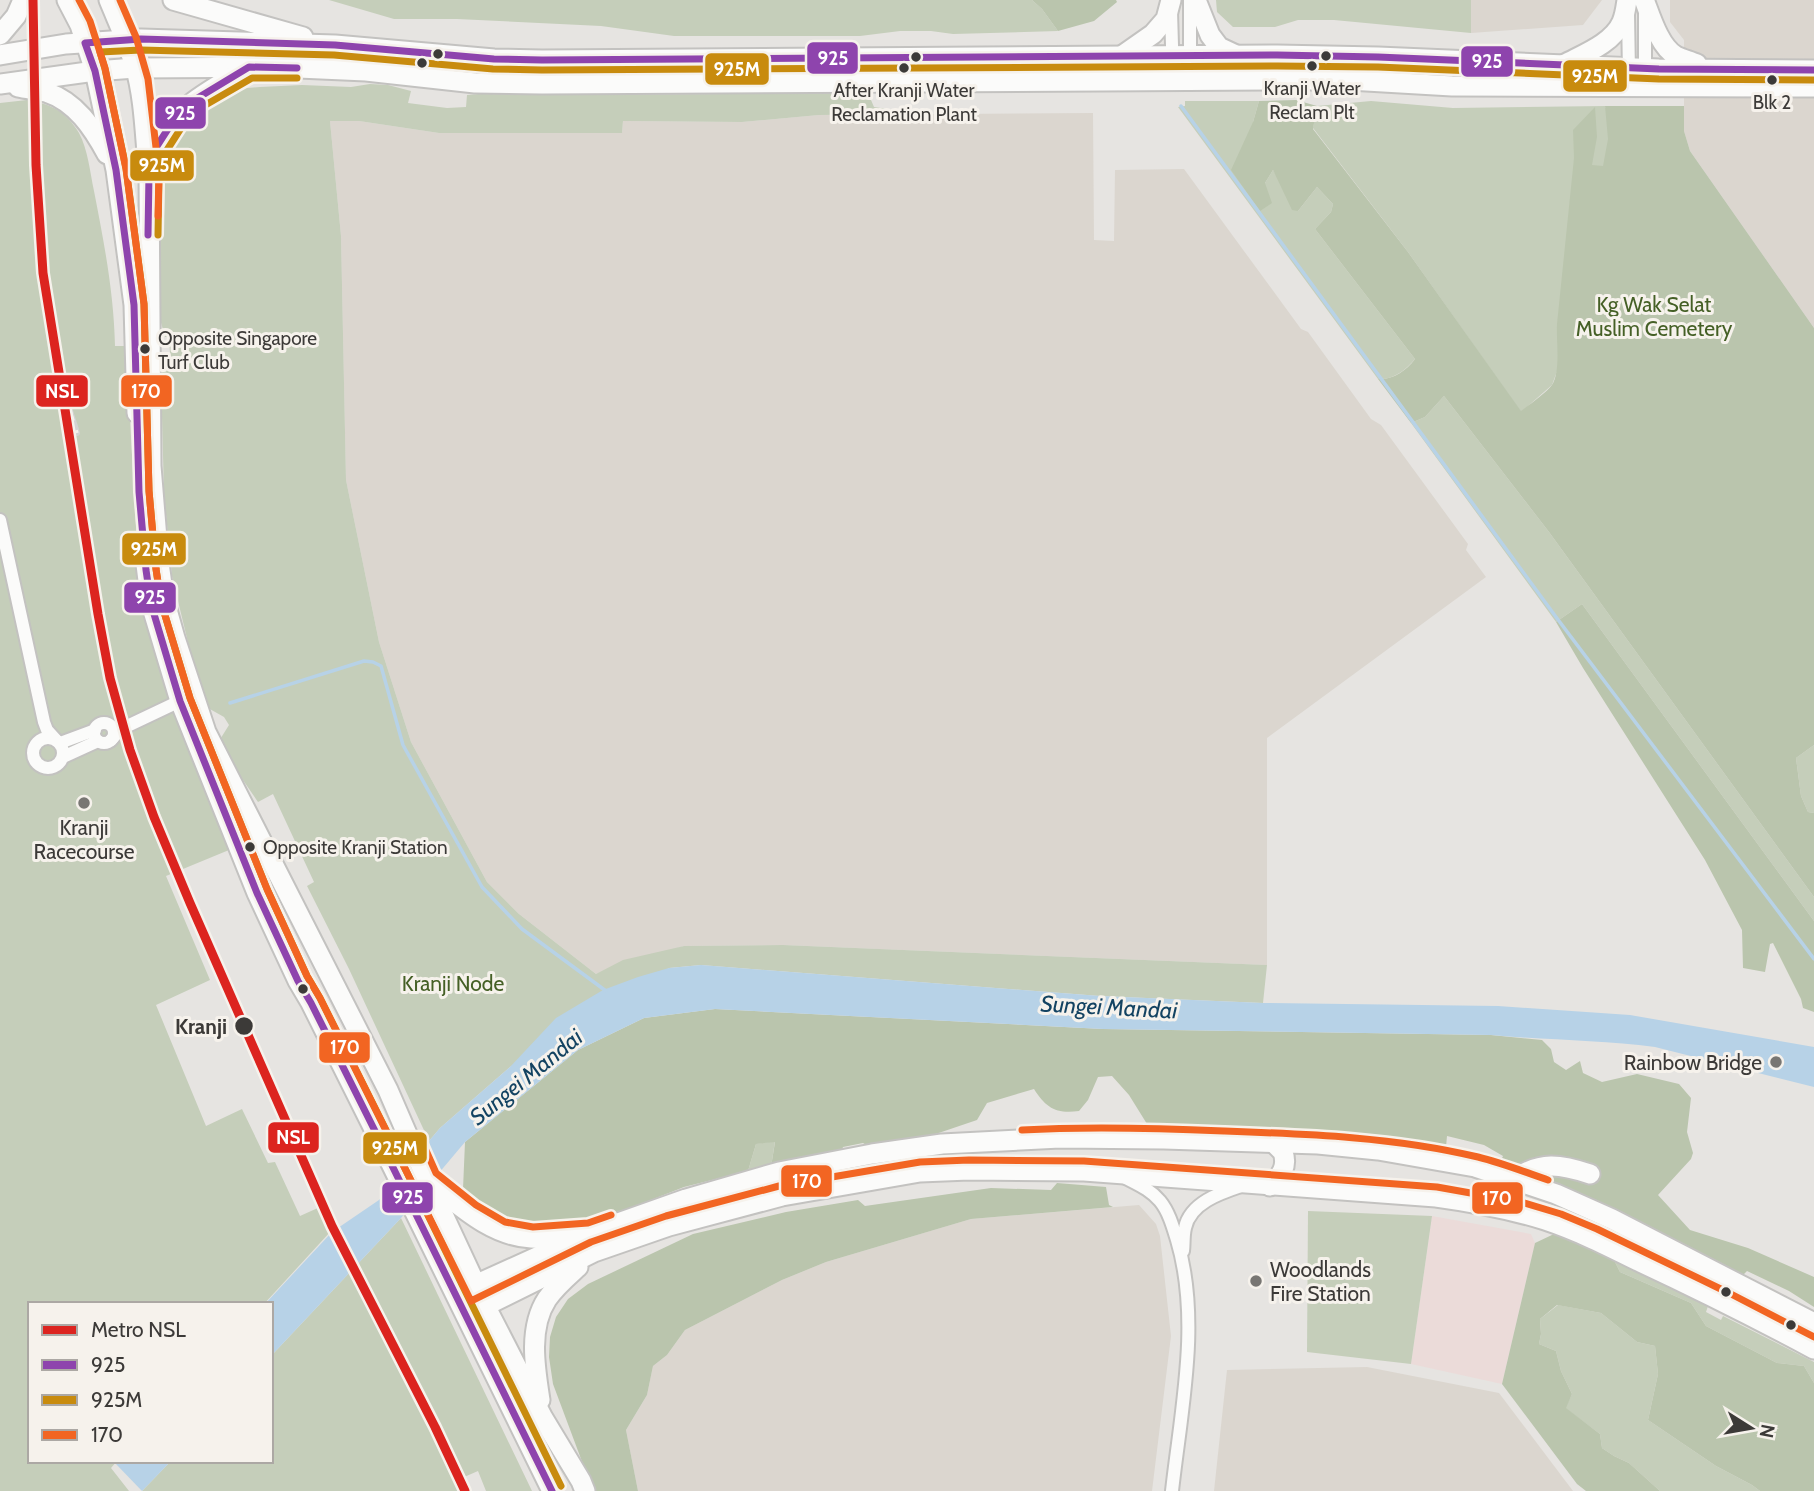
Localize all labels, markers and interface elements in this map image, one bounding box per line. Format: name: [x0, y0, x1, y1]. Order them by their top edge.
line badge: 925: [806, 41, 859, 75]
line badge: 925: [1460, 45, 1514, 78]
unlabelled marker: [431, 47, 445, 61]
text: 925: [818, 47, 848, 70]
unlabelled marker: [1319, 49, 1333, 63]
unlabelled marker: [909, 50, 923, 64]
text: 925: [1472, 50, 1502, 73]
line badge: 925M: [704, 52, 770, 86]
unlabelled marker: [415, 56, 429, 70]
text: 925M: [714, 58, 760, 81]
marker: Kranji Water Reclam Plt: [1305, 59, 1319, 73]
line badge: 925M: [1562, 59, 1628, 93]
marker: After Kranji Water Reclamation Plant: [897, 61, 911, 75]
text: 925M: [1572, 65, 1618, 88]
marker: Blk 2: [1765, 73, 1779, 87]
place label: Kranji Water Reclam Plt: [1264, 77, 1360, 124]
place label: After Kranji Water Reclamation Plant: [831, 79, 977, 126]
place label: Blk 2: [1753, 91, 1791, 114]
line badge: 925: [154, 96, 207, 130]
text: 925: [165, 102, 195, 125]
line badge: 925M: [129, 149, 195, 182]
text: 925M: [139, 154, 185, 177]
park label: Kg Wak Selat Muslim Cemetery: [1576, 292, 1733, 341]
place label: Opposite Singapore Turf Club: [158, 327, 317, 374]
marker: Opposite Singapore Turf Club: [138, 342, 152, 356]
line badge: NSL: [35, 374, 89, 408]
line badge: 170: [120, 374, 173, 408]
text: NSL: [45, 380, 79, 403]
text: 170: [131, 380, 161, 403]
line badge: 925M: [121, 532, 187, 566]
text: 925M: [131, 538, 177, 561]
line badge: 925: [123, 581, 177, 614]
text: 925: [135, 586, 165, 609]
marker: Kranji Racecourse: [76, 795, 92, 811]
place label: Kranji Racecourse: [34, 815, 135, 864]
place label: Opposite Kranji Station: [263, 836, 448, 859]
marker: Opposite Kranji Station: [243, 840, 257, 854]
park label: Kranji Node: [402, 971, 504, 997]
unlabelled marker: [296, 982, 310, 996]
water label: Sungei Mandai: [1040, 989, 1179, 1025]
place label: Kranji: [175, 1014, 227, 1039]
marker: Kranji: [233, 1015, 255, 1037]
water label: Sungei Mandai: [464, 1022, 589, 1131]
line badge: 170: [318, 1031, 371, 1064]
text: 170: [330, 1036, 360, 1059]
place label: Rainbow Bridge: [1624, 1050, 1762, 1075]
marker: Rainbow Bridge: [1768, 1054, 1784, 1070]
line badge: NSL: [267, 1121, 320, 1154]
text: NSL: [276, 1126, 310, 1149]
line badge: 925M: [362, 1131, 428, 1165]
text: 925M: [372, 1137, 418, 1160]
line badge: 170: [780, 1164, 833, 1198]
text: 170: [792, 1170, 822, 1193]
line badge: 925: [381, 1181, 434, 1214]
line badge: 170: [1471, 1181, 1524, 1215]
text: 925: [393, 1186, 423, 1209]
text: 170: [1482, 1187, 1512, 1210]
place label: Woodlands Fire Station: [1270, 1257, 1371, 1306]
marker: Woodlands Fire Station: [1248, 1273, 1264, 1289]
unlabelled marker: [1719, 1285, 1733, 1299]
legend: [28, 1302, 273, 1463]
text: Metro NSL: [91, 1317, 186, 1342]
unlabelled marker: [1784, 1318, 1798, 1332]
text: 925: [91, 1352, 125, 1377]
text: 925M: [91, 1387, 142, 1412]
north arrow: [1716, 1393, 1786, 1463]
text: 170: [91, 1422, 123, 1447]
text: N: [1755, 1422, 1780, 1440]

